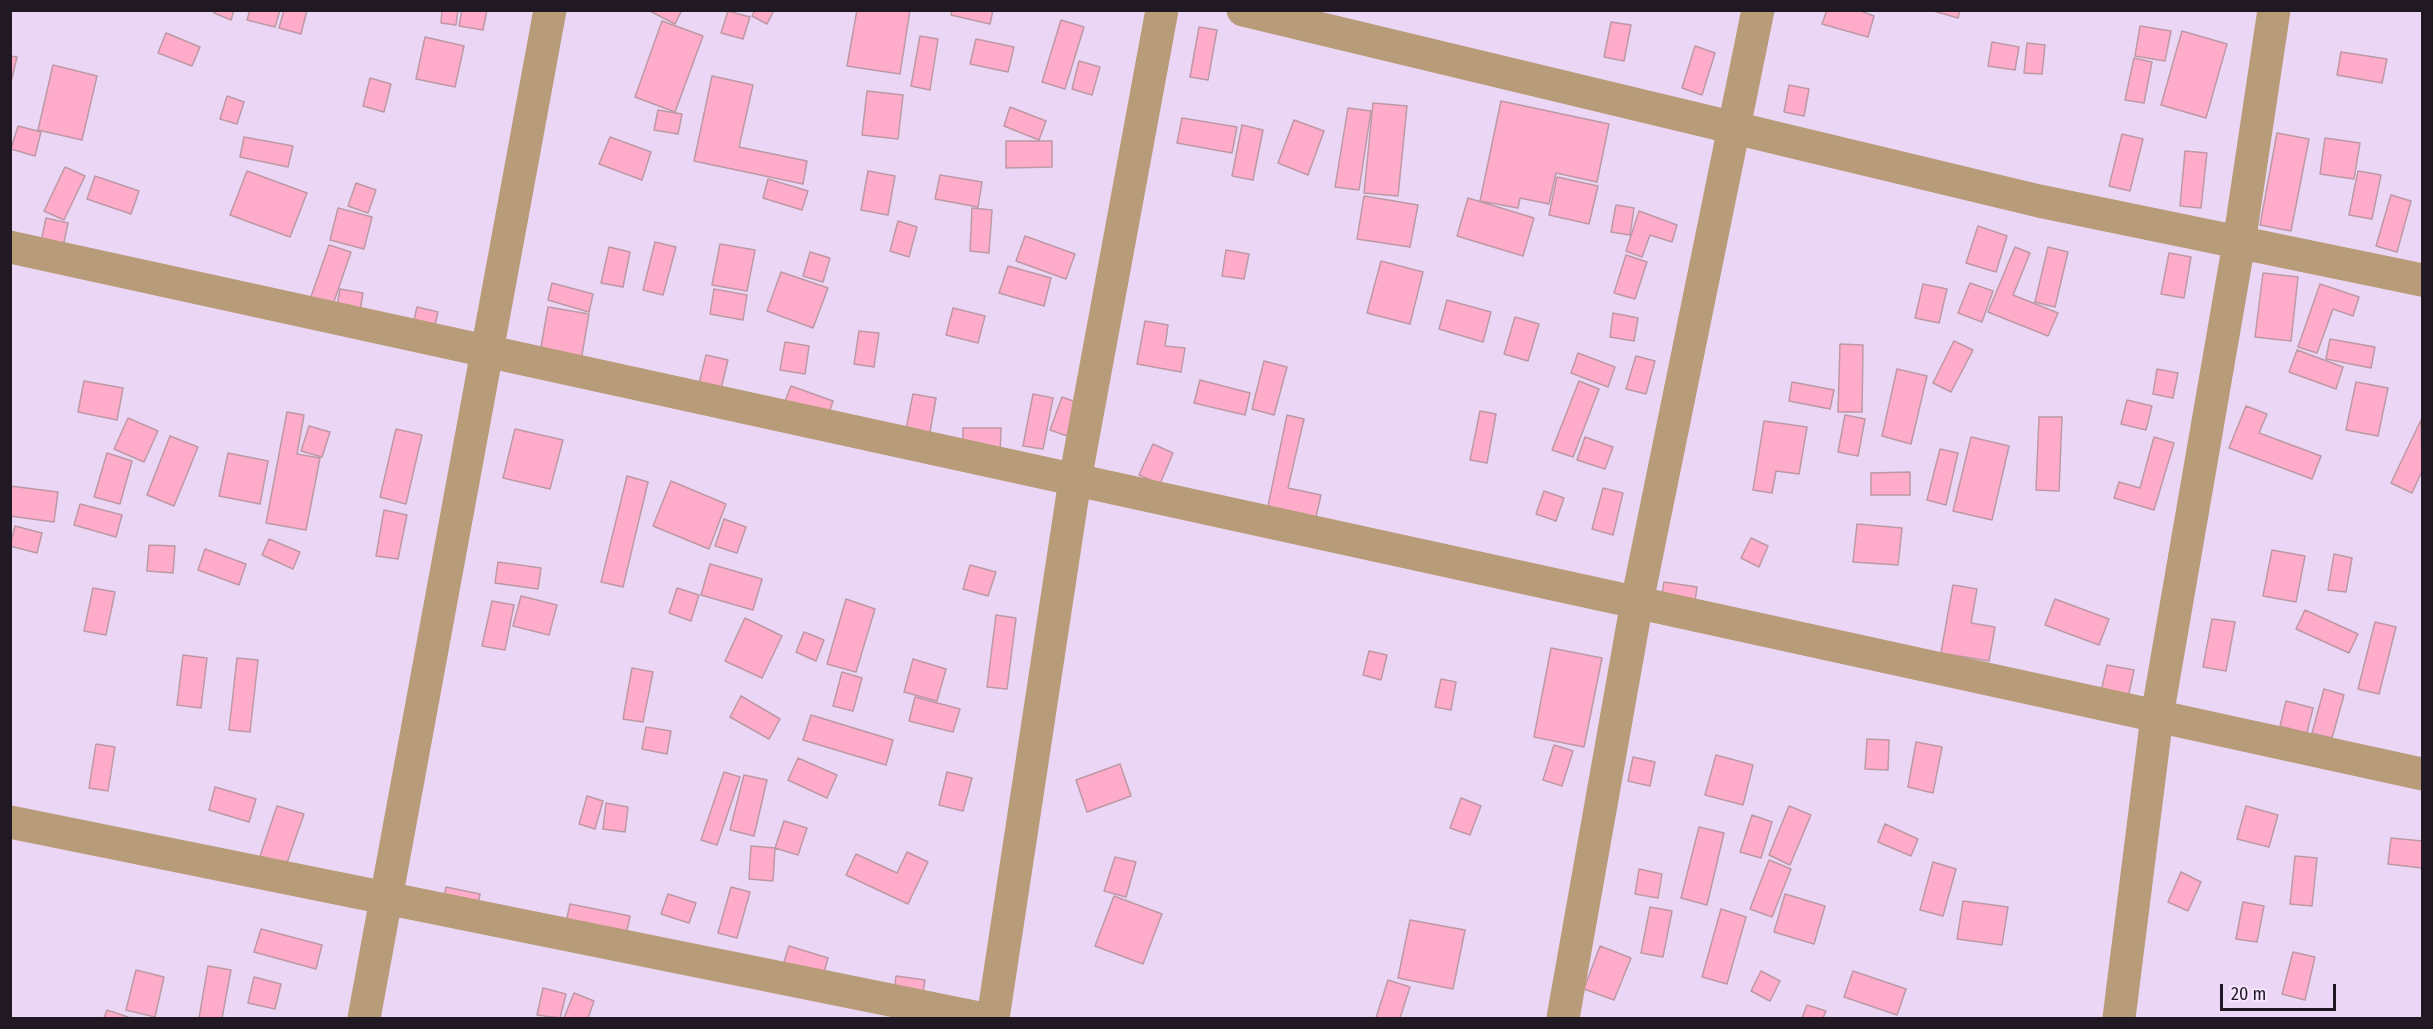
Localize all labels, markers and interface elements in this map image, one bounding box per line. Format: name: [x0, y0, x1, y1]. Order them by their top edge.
scale bar: [2223, 972, 2338, 1010]
text: 20 m: [2231, 983, 2266, 1005]

